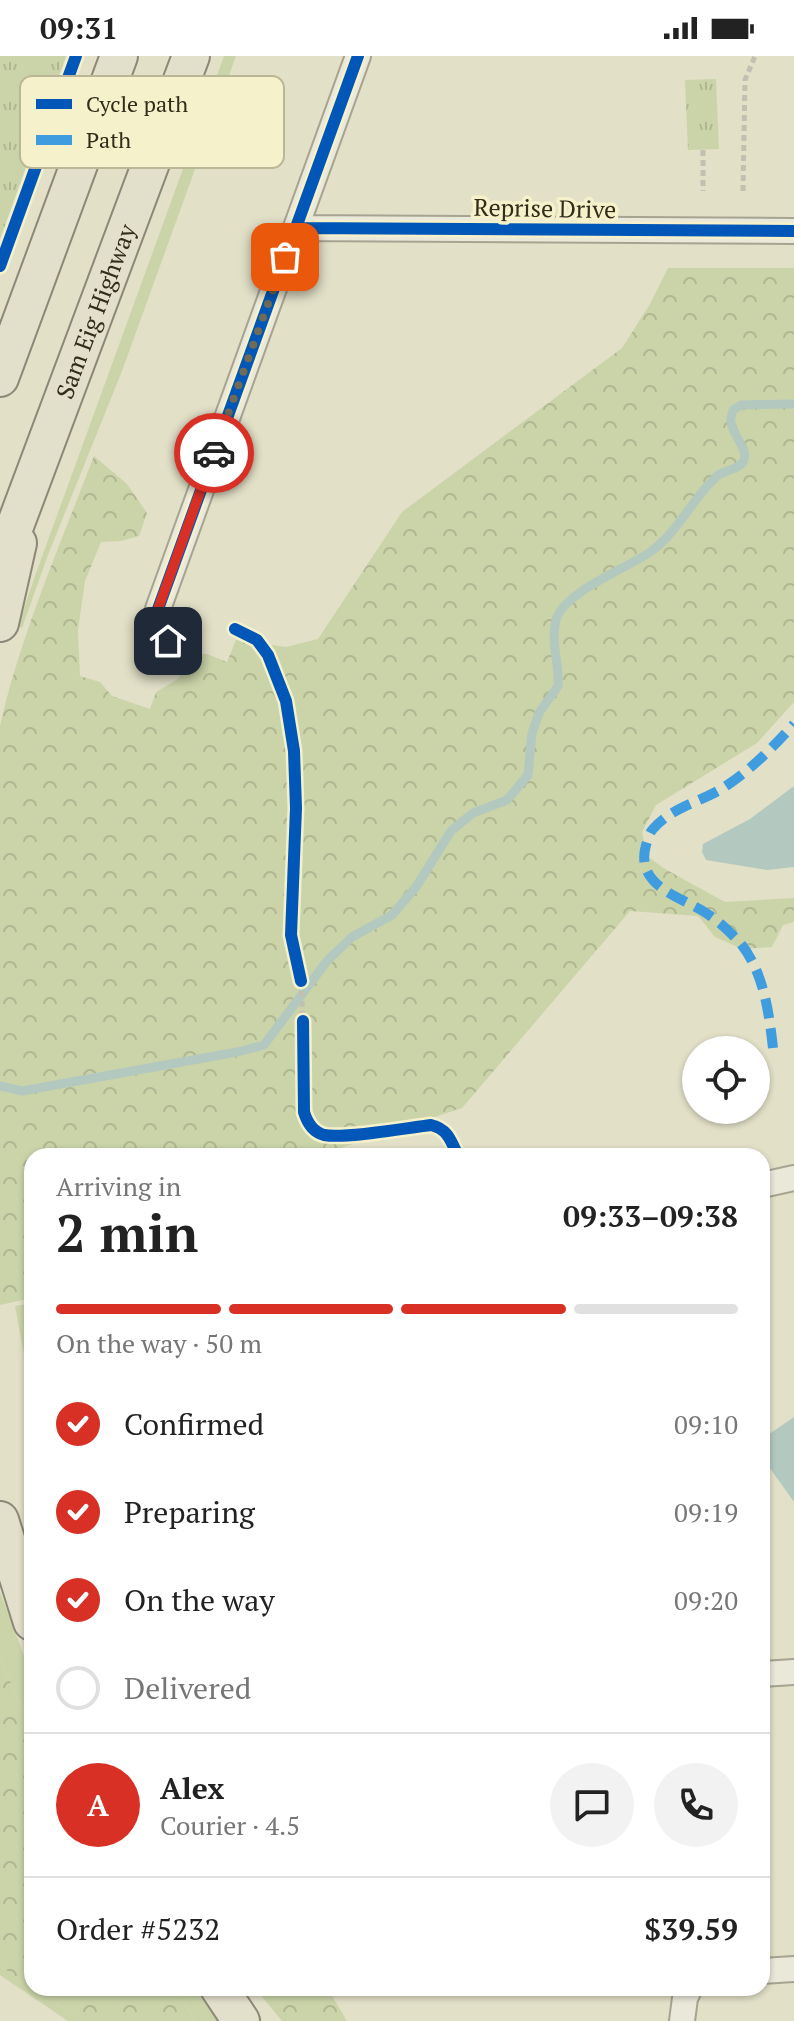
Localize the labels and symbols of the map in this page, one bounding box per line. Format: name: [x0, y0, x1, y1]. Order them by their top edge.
legend: [20, 76, 284, 168]
text: Cycle path: [86, 89, 188, 118]
text: Path: [86, 125, 131, 154]
street label: Reprise Drive: [473, 191, 617, 225]
street label: Sam Eig Highway: [48, 219, 143, 403]
pin: [251, 223, 319, 291]
courier: [174, 413, 254, 493]
pin: [134, 607, 202, 675]

